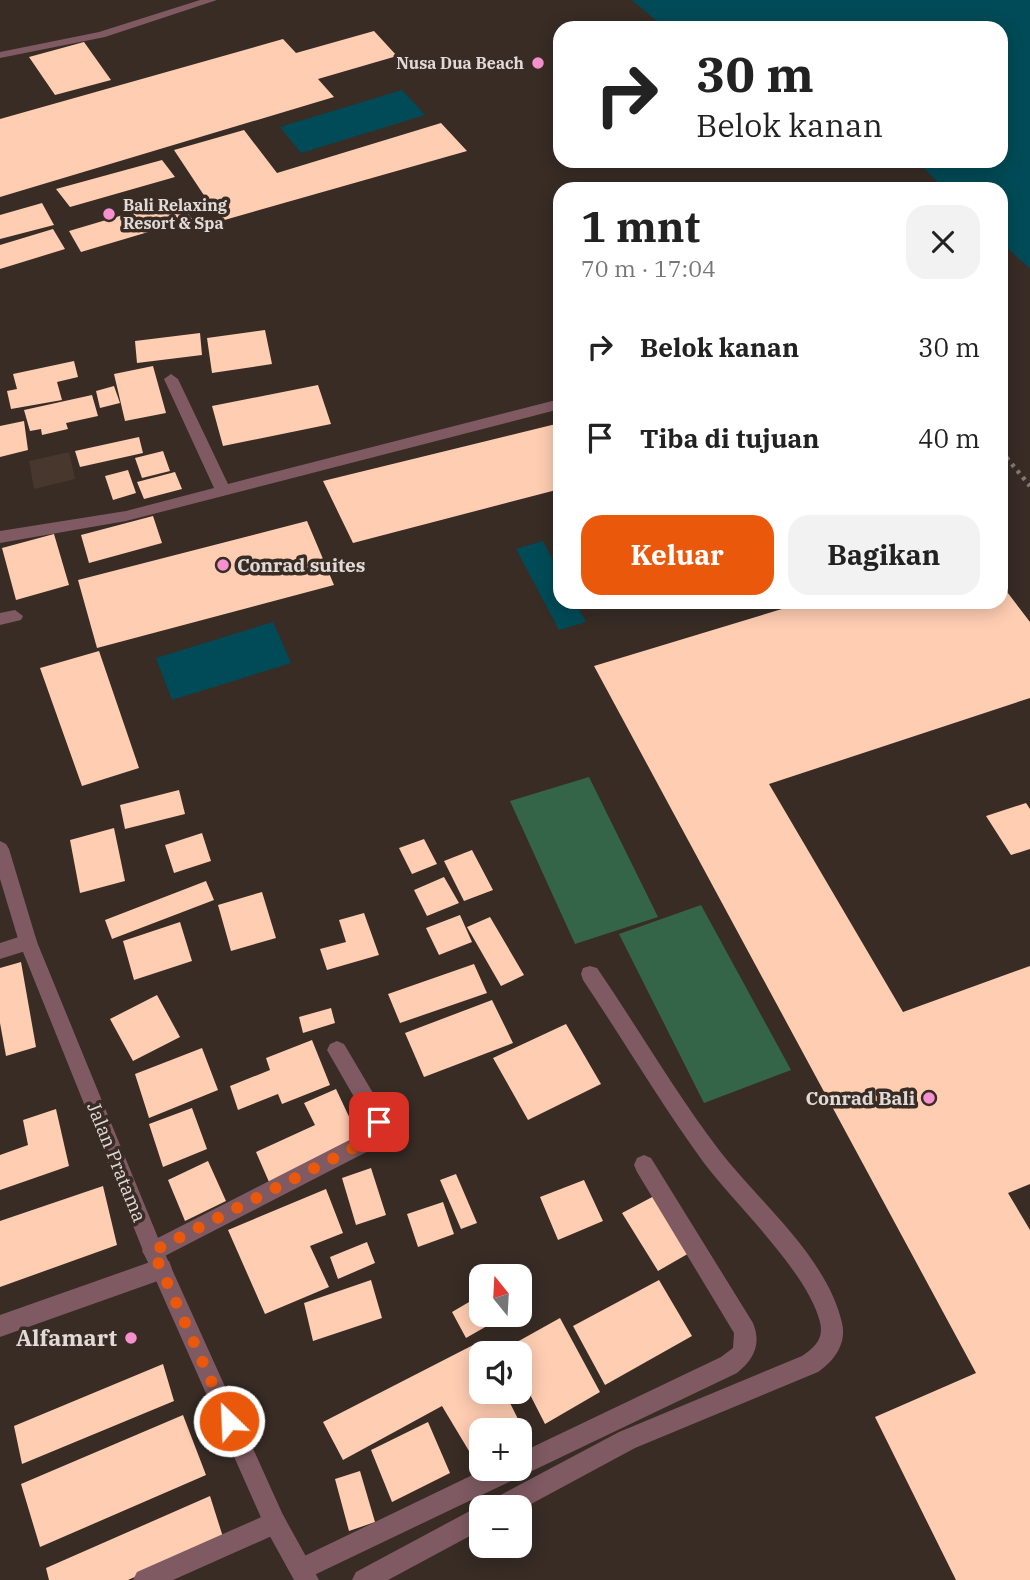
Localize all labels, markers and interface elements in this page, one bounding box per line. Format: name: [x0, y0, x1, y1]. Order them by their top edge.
text: 30 m: [696, 42, 814, 105]
icon: right: [581, 49, 672, 140]
place label: Nusa Dua Beach: [396, 53, 524, 73]
marker: Nusa Dua Beach: [530, 55, 546, 71]
text: Belok kanan: [696, 104, 883, 146]
place label: Bali Relaxing Resort & Spa: [123, 195, 228, 233]
text: 1 mnt: [581, 199, 700, 254]
button: close: [906, 205, 980, 279]
marker: Bali Relaxing Resort & Spa: [101, 206, 117, 222]
text: 70 m · 17:04: [581, 253, 716, 283]
icon: right: [581, 328, 619, 366]
text: Belok kanan: [640, 330, 799, 364]
text: 30 m: [918, 330, 980, 364]
icon: arrive: [581, 419, 619, 457]
text: Tiba di tujuan: [640, 421, 820, 455]
text: 40 m: [918, 421, 980, 455]
button: Keluar: [581, 515, 774, 595]
button: Bagikan: [788, 515, 980, 595]
place label: Conrad suites: [237, 553, 366, 577]
marker: Conrad suites: [215, 557, 231, 573]
place label: Conrad Bali: [806, 1086, 915, 1110]
marker: Conrad Bali: [921, 1090, 937, 1106]
pin: [349, 1092, 409, 1152]
street label: Jalan Pratama: [82, 1098, 152, 1226]
icon: arrive: [360, 1103, 398, 1141]
north arrow: [469, 1264, 532, 1326]
map controls: [469, 1264, 532, 1558]
place label: Alfamart: [16, 1322, 117, 1352]
marker: Alfamart: [123, 1330, 139, 1346]
button: sound: [469, 1341, 532, 1404]
position arrow: [192, 1384, 266, 1458]
button: +: [469, 1418, 532, 1481]
button: −: [469, 1495, 532, 1558]

